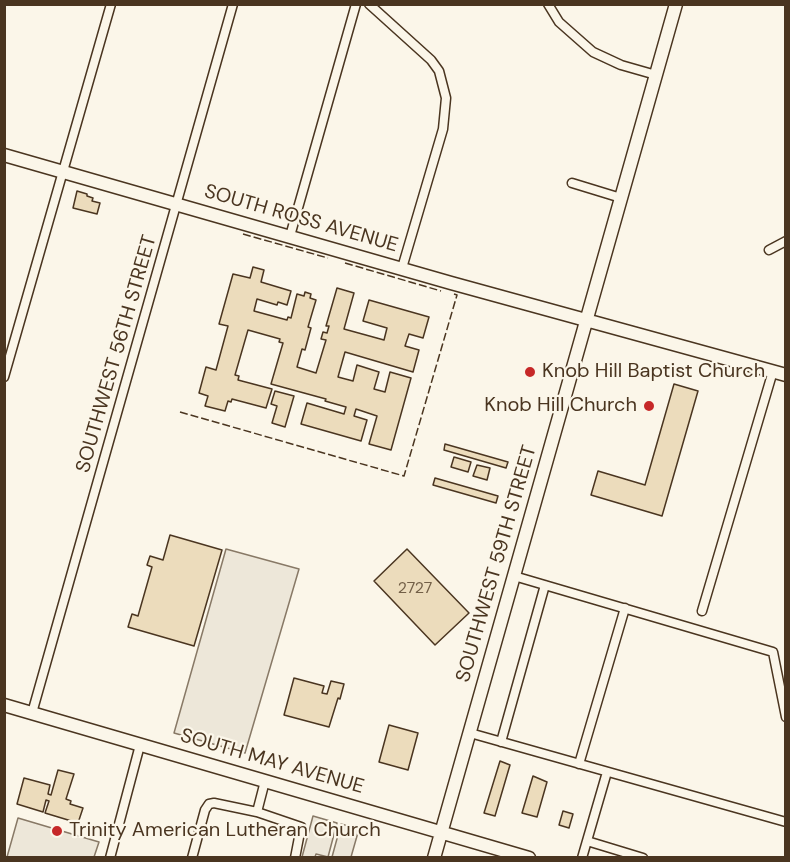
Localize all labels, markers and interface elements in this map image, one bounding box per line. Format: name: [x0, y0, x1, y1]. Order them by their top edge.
street label: SOUTH ROSS AVENUE: [201, 180, 401, 258]
street label: SOUTHWEST 56TH STREET: [72, 233, 162, 475]
place label: Knob Hill Baptist Church: [542, 360, 765, 384]
marker: Knob Hill Baptist Church: [523, 365, 537, 379]
place label: Knob Hill Church: [484, 394, 637, 418]
marker: Knob Hill Church: [642, 399, 656, 413]
street label: SOUTHWEST 59TH STREET: [452, 443, 542, 685]
house number: 2727: [398, 579, 432, 599]
street label: SOUTH MAY AVENUE: [177, 724, 367, 800]
place label: Trinity American Lutheran Church: [69, 819, 381, 843]
marker: Trinity American Lutheran Church: [50, 824, 64, 838]

